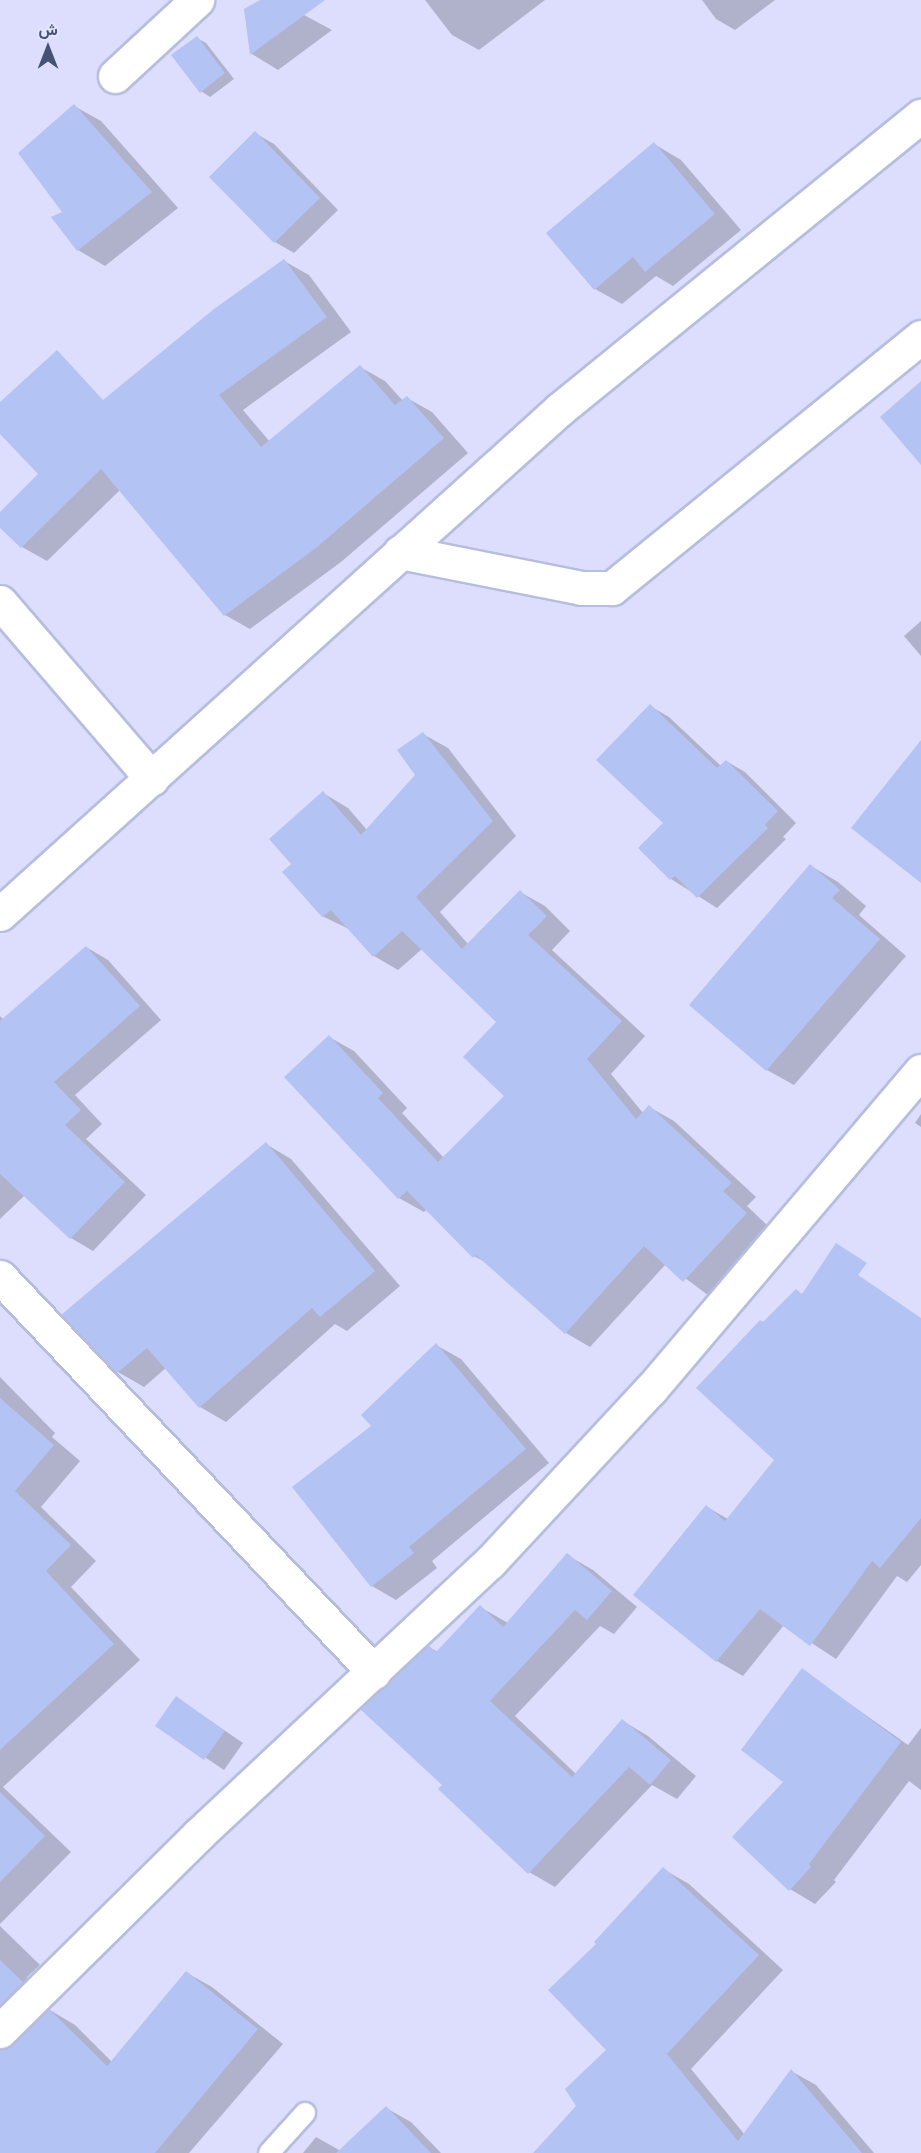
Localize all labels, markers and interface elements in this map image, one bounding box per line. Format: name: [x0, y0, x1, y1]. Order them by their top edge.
north arrow: [18, 18, 78, 78]
text: ش: [38, 20, 58, 39]

